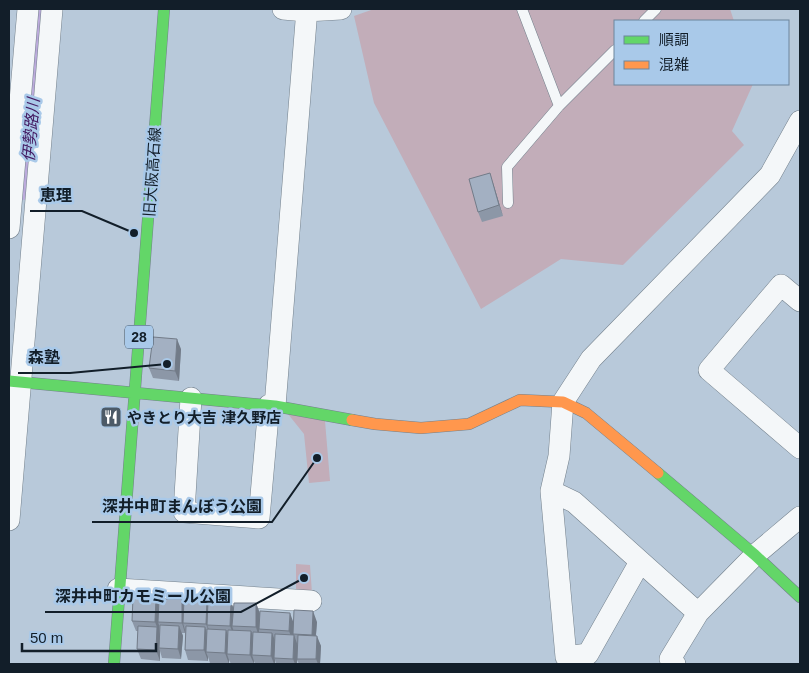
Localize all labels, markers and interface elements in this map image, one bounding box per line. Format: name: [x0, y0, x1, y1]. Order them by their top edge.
legend: [614, 20, 789, 85]
text: 順調: [659, 31, 689, 48]
text: 混雑: [659, 56, 689, 73]
water label: 伊勢路川: [20, 95, 42, 163]
street label: 旧大阪高石線: [140, 127, 164, 217]
callout: 恵理: [30, 180, 82, 211]
text: 恵理: [40, 187, 72, 204]
road number: 28: [125, 326, 153, 348]
callout: 森塾: [18, 342, 70, 373]
text: 森塾: [28, 349, 60, 366]
restaurant icon: やきとり大吉 津久野店: [99, 405, 123, 429]
place label: やきとり大吉 津久野店: [127, 409, 281, 426]
callout: 深井中町まんぼう公園: [92, 491, 272, 522]
text: 深井中町まんぼう公園: [102, 497, 262, 515]
callout: 深井中町カモミール公園: [45, 581, 241, 612]
text: 深井中町カモミール公園: [55, 587, 231, 605]
scale bar: [22, 620, 156, 652]
text: 50 m: [30, 629, 63, 646]

